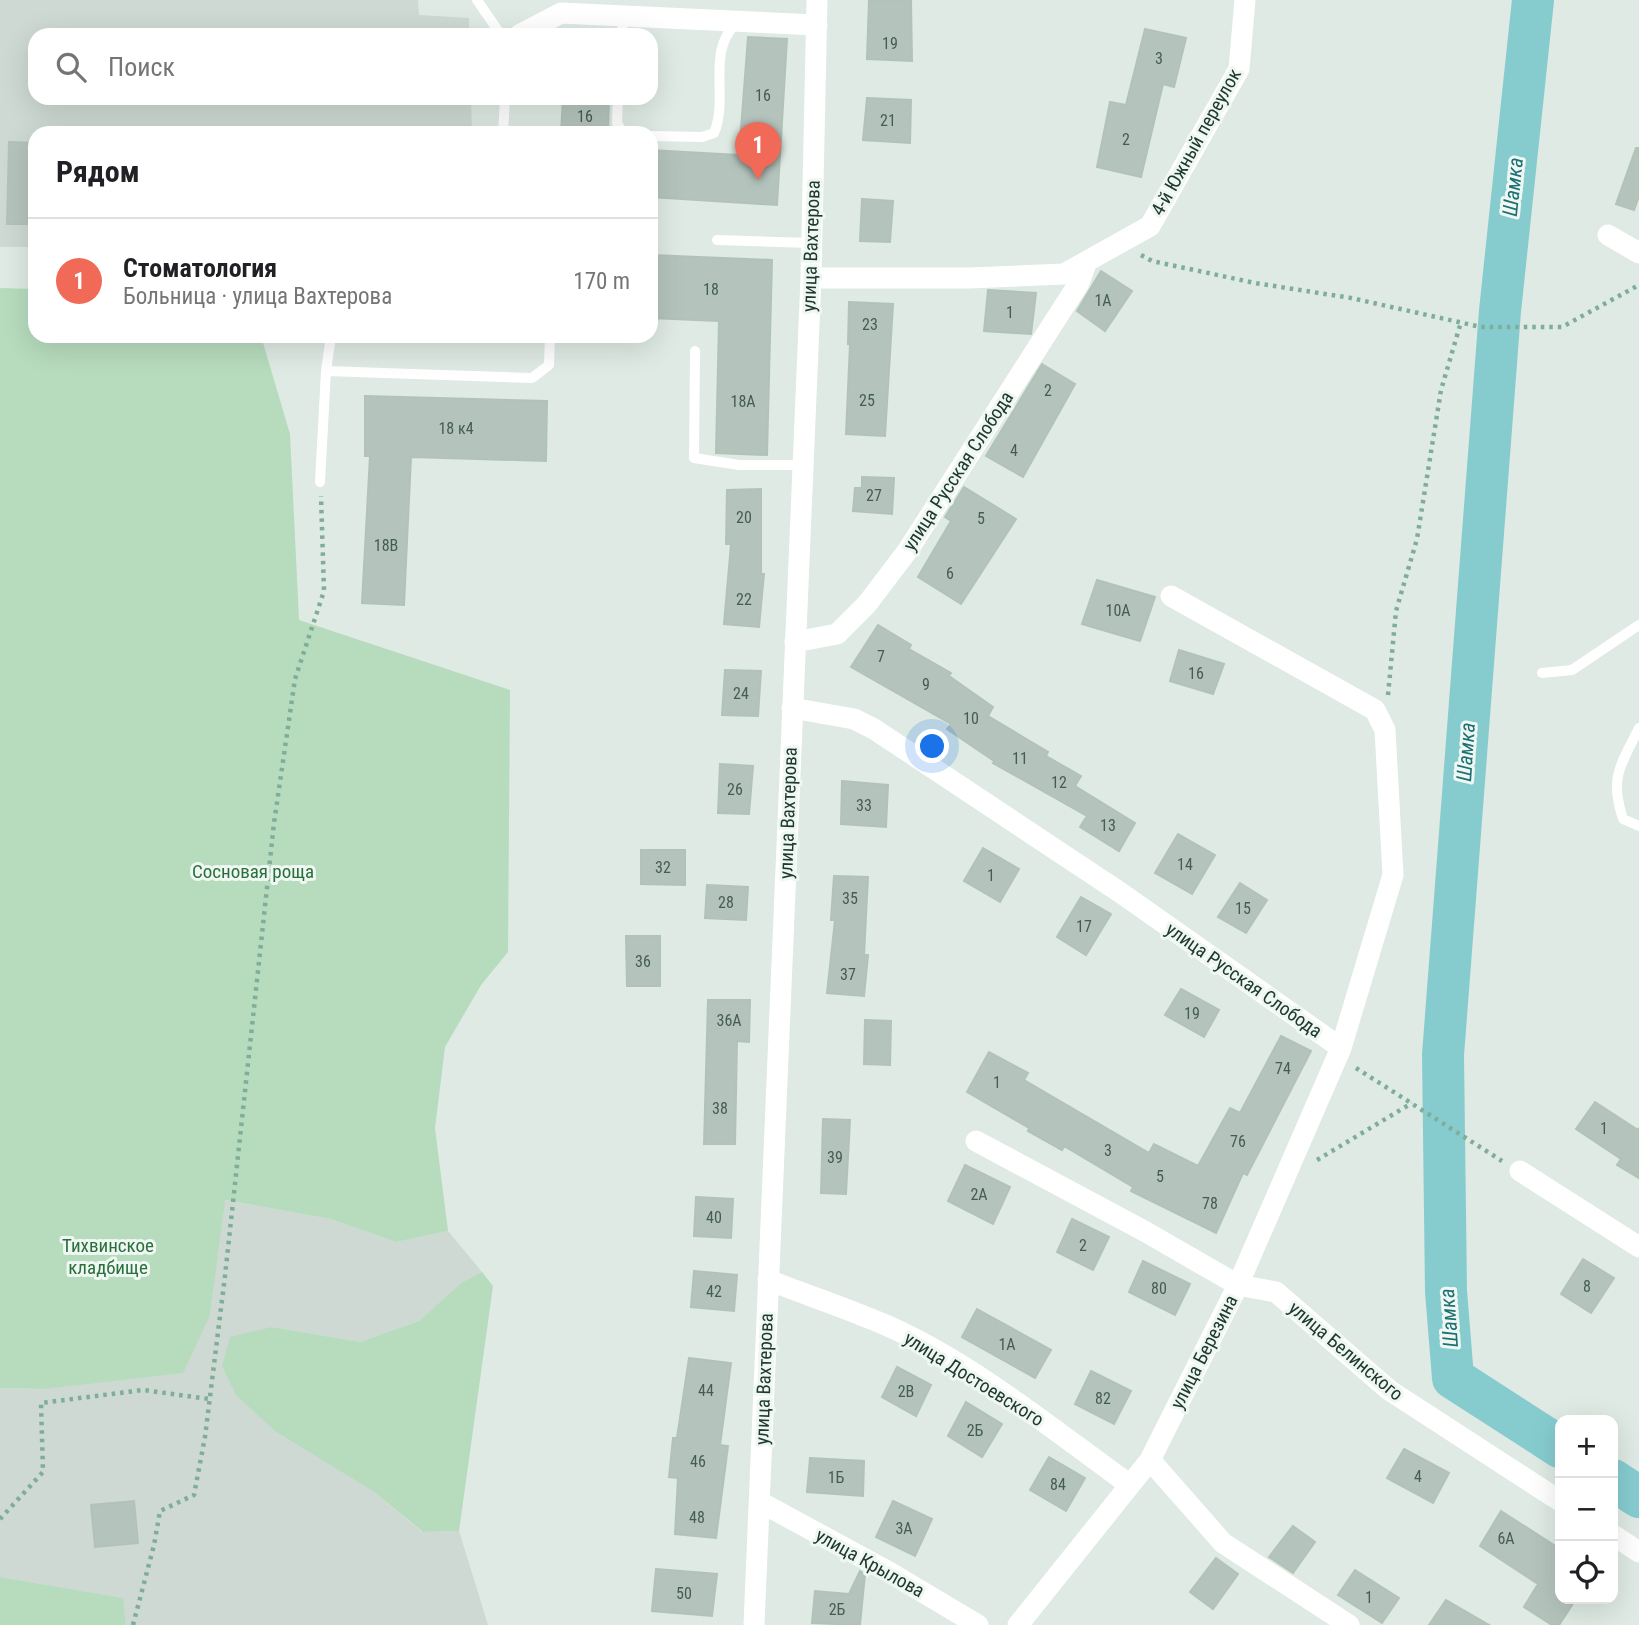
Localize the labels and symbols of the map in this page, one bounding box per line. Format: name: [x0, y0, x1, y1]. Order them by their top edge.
house number: 19: [882, 34, 898, 53]
house number: 3: [1155, 49, 1163, 68]
street label: 4-й Южный переулок: [1146, 64, 1246, 220]
house number: 16: [755, 86, 771, 105]
house number: 16: [577, 107, 593, 126]
house number: 21: [880, 111, 896, 130]
pin: 1: [735, 122, 781, 180]
house number: 2: [1122, 130, 1130, 149]
water label: Шамка: [1498, 156, 1528, 218]
street label: улица Вахтерова: [797, 180, 825, 312]
house number: 18: [703, 280, 719, 299]
house number: 1А: [1094, 291, 1112, 310]
house number: 1: [1006, 303, 1014, 322]
house number: 23: [862, 315, 878, 334]
house number: 2: [1044, 381, 1052, 400]
street label: улица Русская Слобода: [898, 387, 1018, 555]
house number: 25: [859, 391, 875, 410]
house number: 18А: [730, 392, 756, 411]
house number: 18 к4: [438, 419, 474, 438]
house number: 4: [1010, 441, 1018, 460]
house number: 27: [866, 486, 882, 505]
house number: 20: [736, 508, 752, 527]
house number: 5: [977, 509, 985, 528]
house number: 18В: [374, 536, 398, 555]
house number: 6: [946, 564, 954, 583]
house number: 22: [736, 590, 752, 609]
house number: 10А: [1105, 601, 1131, 620]
house number: 7: [877, 647, 885, 666]
house number: 16: [1188, 664, 1204, 683]
house number: 9: [922, 675, 930, 694]
house number: 24: [733, 684, 749, 703]
house number: 10: [963, 709, 979, 728]
water label: Шамка: [1452, 722, 1480, 782]
your location: [915, 729, 949, 763]
street label: улица Вахтерова: [774, 747, 802, 879]
house number: 11: [1012, 749, 1028, 768]
house number: 12: [1051, 773, 1067, 792]
house number: 26: [727, 780, 743, 799]
house number: 33: [856, 796, 872, 815]
house number: 13: [1100, 816, 1116, 835]
house number: 14: [1177, 855, 1193, 874]
house number: 32: [655, 858, 671, 877]
park label: Сосновая роща: [192, 860, 314, 883]
house number: 1: [987, 866, 995, 885]
house number: 35: [842, 889, 858, 908]
house number: 28: [718, 893, 734, 912]
house number: 15: [1235, 899, 1251, 918]
house number: 17: [1076, 917, 1092, 936]
street label: улица Русская Слобода: [1161, 917, 1327, 1043]
house number: 36: [635, 952, 651, 971]
house number: 37: [840, 965, 856, 984]
house number: 19: [1184, 1004, 1200, 1023]
house number: 36А: [716, 1011, 742, 1030]
house number: 74: [1275, 1059, 1291, 1078]
house number: 1: [993, 1073, 1001, 1092]
house number: 38: [712, 1099, 728, 1118]
house number: 1: [1600, 1119, 1608, 1138]
house number: 76: [1230, 1132, 1246, 1151]
house number: 3: [1104, 1141, 1112, 1160]
house number: 39: [827, 1148, 843, 1167]
house number: 5: [1156, 1167, 1164, 1186]
house number: 2А: [970, 1185, 988, 1204]
house number: 78: [1202, 1194, 1218, 1213]
house number: 40: [706, 1208, 722, 1227]
park label: Тихвинское кладбище: [62, 1234, 154, 1279]
house number: 2: [1079, 1236, 1087, 1255]
house number: 8: [1583, 1277, 1591, 1296]
house number: 80: [1151, 1279, 1167, 1298]
house number: 42: [706, 1282, 722, 1301]
water label: Шамка: [1435, 1288, 1463, 1348]
street label: улица Березина: [1165, 1291, 1243, 1413]
street label: улица Белинского: [1284, 1296, 1408, 1406]
street label: улица Вахтерова: [750, 1313, 778, 1445]
street label: улица Достоевского: [900, 1327, 1048, 1431]
house number: 1А: [998, 1335, 1016, 1354]
house number: 44: [698, 1381, 714, 1400]
house number: 2В: [898, 1382, 914, 1401]
house number: 82: [1095, 1389, 1111, 1408]
house number: 2Б: [967, 1421, 984, 1440]
house number: 46: [690, 1452, 706, 1471]
house number: 4: [1414, 1467, 1422, 1486]
house number: 1Б: [828, 1468, 845, 1487]
house number: 84: [1050, 1475, 1066, 1494]
house number: 48: [689, 1508, 705, 1527]
house number: 3А: [895, 1519, 913, 1538]
street label: улица Крылова: [812, 1524, 928, 1602]
house number: 6А: [1497, 1529, 1515, 1548]
house number: 50: [676, 1584, 692, 1603]
house number: 1: [1365, 1588, 1373, 1607]
house number: 2Б: [829, 1600, 846, 1619]

